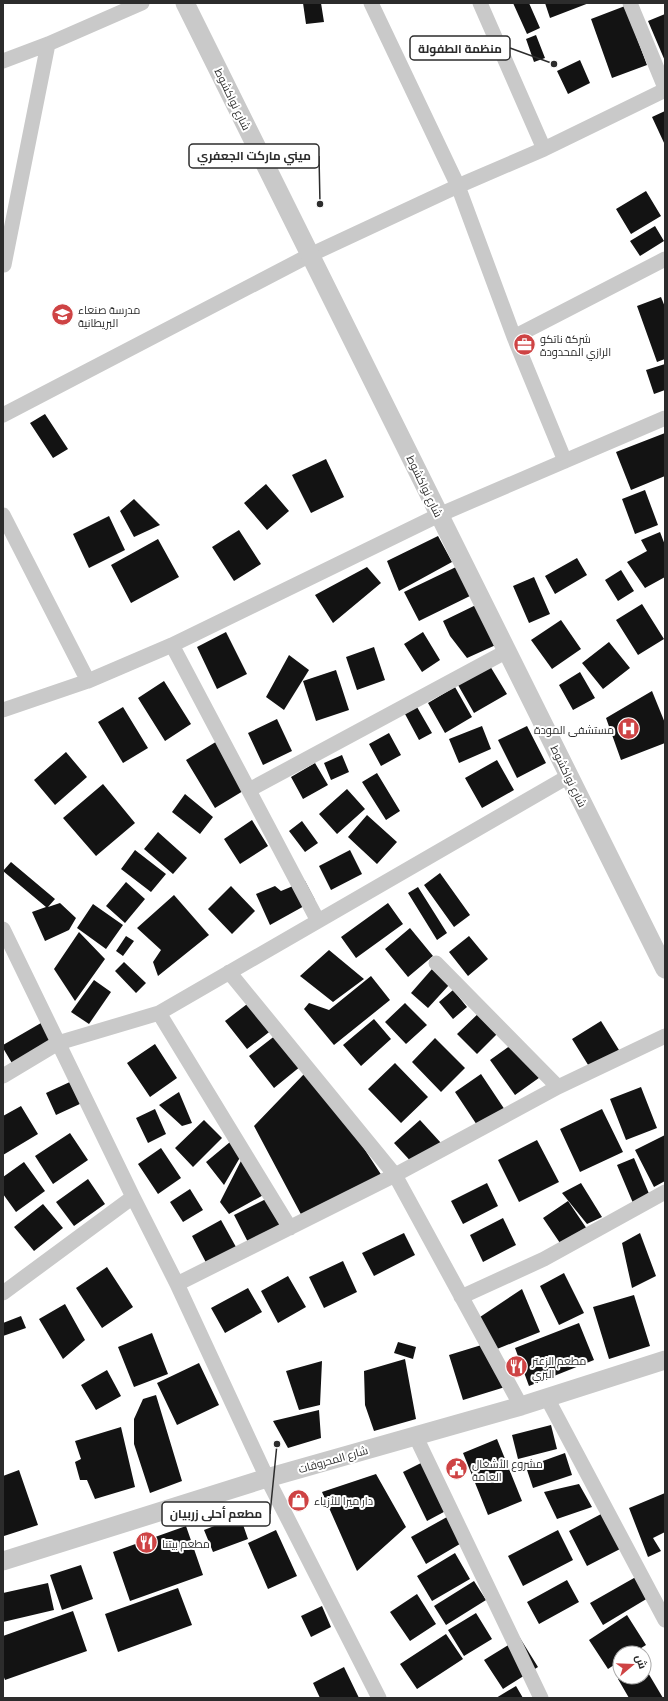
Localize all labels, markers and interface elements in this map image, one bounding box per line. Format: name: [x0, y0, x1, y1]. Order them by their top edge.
callout: منظمة الطفولة: [410, 36, 510, 60]
text: منظمة الطفولة: [418, 41, 502, 57]
street label: شارع نواكشوط: [211, 66, 254, 133]
callout: ميني ماركت الجعفري: [189, 144, 319, 168]
text: ميني ماركت الجعفري: [197, 148, 311, 166]
school or university icon: مدرسة صنعاء البريطانية: [49, 302, 75, 328]
place label: مدرسة صنعاء البريطانية: [78, 303, 140, 330]
office icon: شركة ناتكو الرازي المحدودة: [511, 331, 537, 357]
place label: شركة ناتكو الرازي المحدودة: [540, 332, 611, 361]
street label: شارع نواكشوط: [403, 453, 446, 520]
hospital icon: مستشفى المودة: [616, 716, 642, 742]
place label: مستشفى المودة: [534, 723, 614, 737]
street label: شارع نواكشوط: [547, 743, 590, 810]
restaurant icon: مطعم الزعتر البري: [504, 1353, 530, 1379]
place label: مطعم الزعتر البري: [531, 1354, 586, 1383]
street label: شارع المحروقات: [297, 1443, 370, 1477]
public building icon: مشروع الأشغال العامة: [444, 1456, 470, 1482]
place label: مشروع الأشغال العامة: [472, 1457, 543, 1483]
shop icon: دار ميرا للأزياء: [285, 1487, 311, 1513]
place label: دار ميرا للأزياء: [314, 1494, 373, 1508]
callout: مطعم أحلى زربيان: [162, 1502, 270, 1526]
text: مطعم أحلى زربيان: [170, 1506, 262, 1522]
restaurant icon: مطعم بيتنا: [133, 1530, 159, 1556]
place label: مطعم بيتنا: [162, 1537, 210, 1552]
north arrow: [612, 1645, 652, 1685]
text: ش: [633, 1653, 650, 1671]

